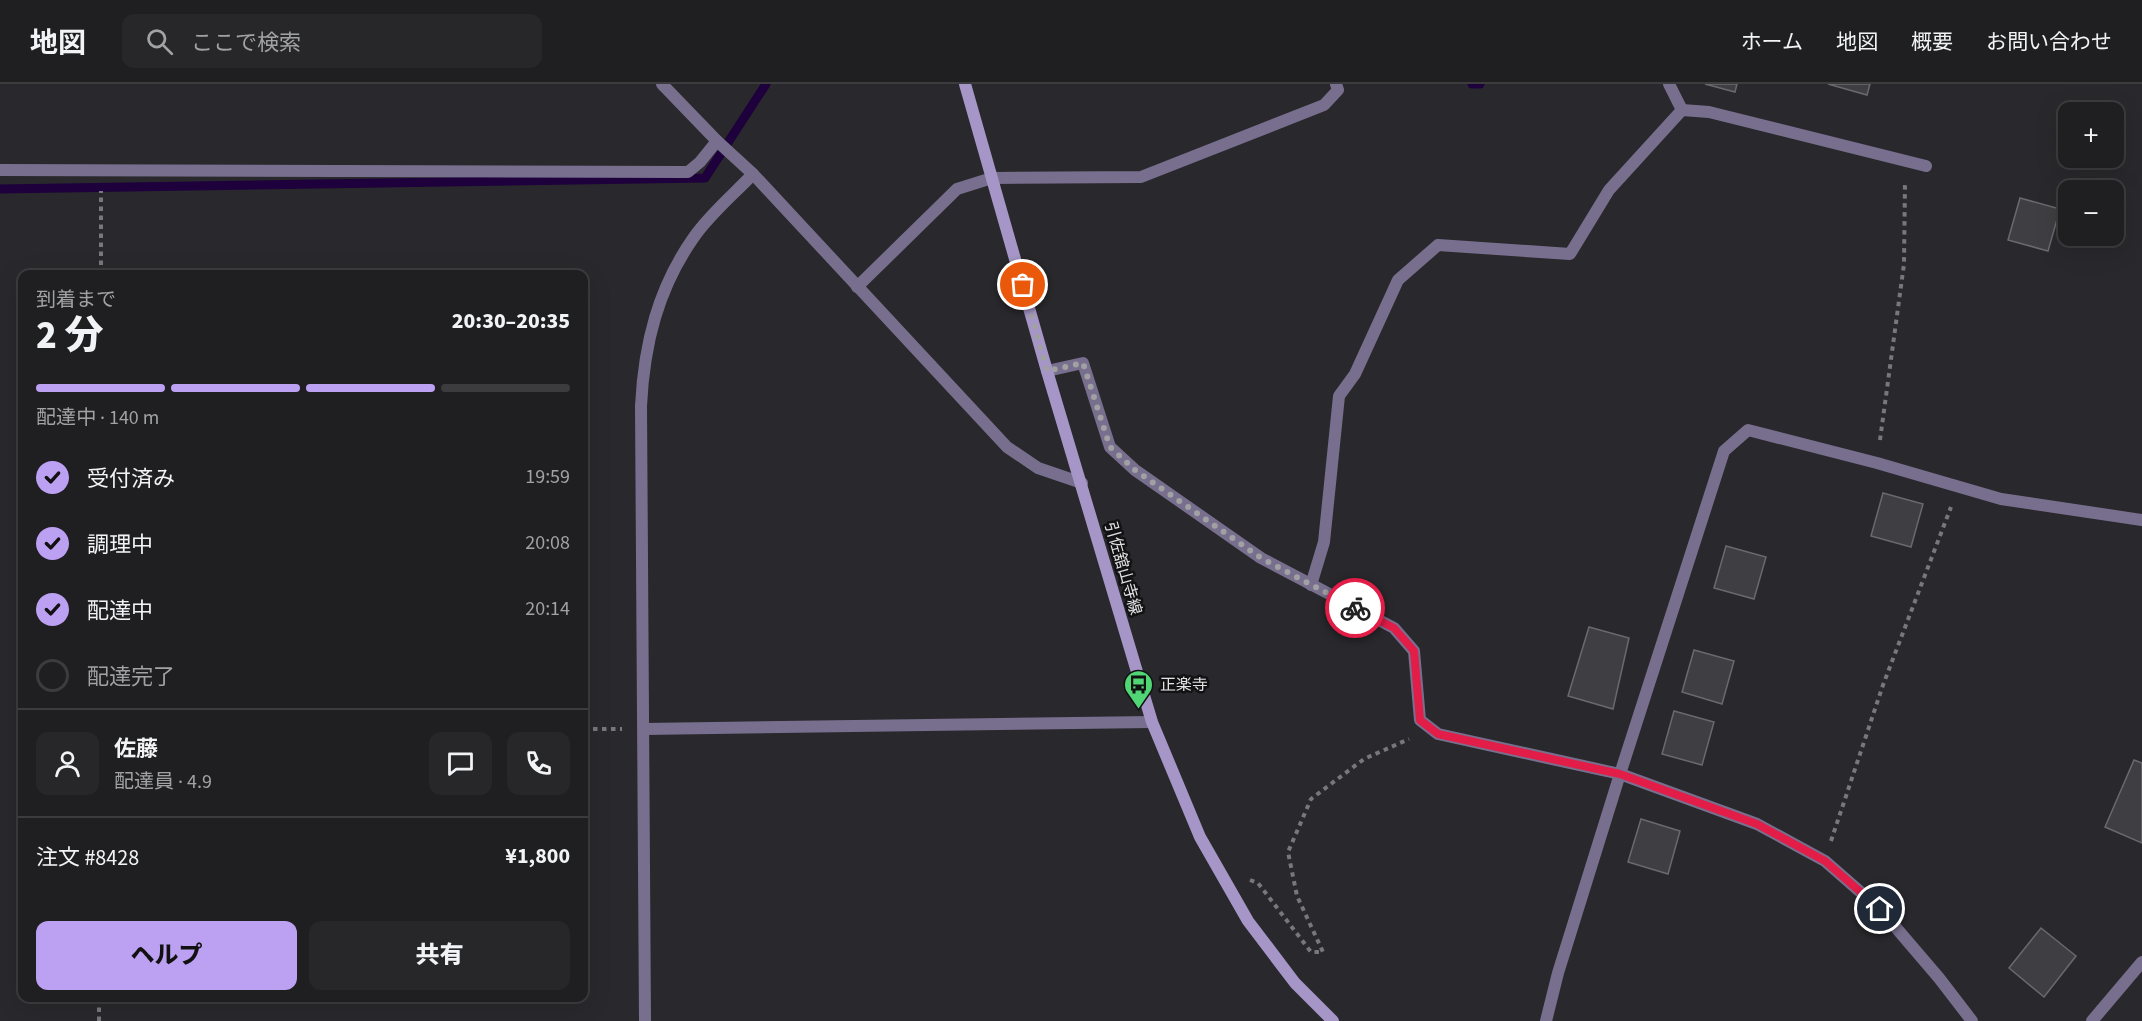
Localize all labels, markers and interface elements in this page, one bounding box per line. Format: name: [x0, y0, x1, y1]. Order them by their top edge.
search box: [122, 14, 542, 68]
text: 地図: [30, 23, 86, 63]
icon: search: [143, 25, 176, 58]
text: ここで検索: [191, 27, 301, 59]
text: ホーム: [1741, 27, 1803, 57]
text: 地図: [1836, 27, 1878, 57]
text: 概要: [1911, 27, 1953, 57]
text: お問い合わせ: [1986, 27, 2112, 57]
map controls: [2058, 102, 2124, 246]
button: +: [2058, 102, 2124, 168]
button: −: [2058, 180, 2124, 246]
pin: [997, 259, 1048, 310]
icon: bag: [1006, 268, 1039, 301]
text: 到着まで: [36, 286, 116, 314]
text: 20:30–20:35: [452, 305, 570, 337]
text: 2 分: [36, 308, 104, 364]
text: 配達中 · 140 m: [36, 404, 159, 432]
icon: check: [36, 461, 69, 494]
text: 受付済み: [87, 463, 175, 495]
text: 19:59: [525, 463, 570, 491]
street label: 引佐舘山寺線: [1099, 519, 1147, 617]
icon: check: [36, 527, 69, 560]
text: 調理中: [87, 529, 153, 561]
text: 20:08: [525, 529, 570, 557]
courier: [1325, 578, 1385, 638]
icon: bike: [1339, 592, 1372, 625]
icon: check: [36, 593, 69, 626]
text: 配達中: [87, 595, 153, 627]
text: 20:14: [525, 595, 570, 623]
text: 配達完了: [87, 661, 175, 693]
bus stop icon: 正楽寺: [1123, 668, 1155, 710]
place label: 正楽寺: [1160, 674, 1208, 696]
button: person: [36, 732, 99, 795]
button: chat: [429, 732, 492, 795]
button: phone: [507, 732, 570, 795]
text: 佐藤: [114, 733, 158, 765]
text: 配達員 · 4.9: [114, 768, 212, 796]
text: ¥1,800: [505, 840, 570, 872]
text: 注文 #8428: [36, 842, 139, 874]
pin: [1854, 883, 1905, 934]
icon: home: [1863, 892, 1896, 925]
button: ヘルプ: [36, 921, 297, 990]
button: 共有: [309, 921, 570, 990]

